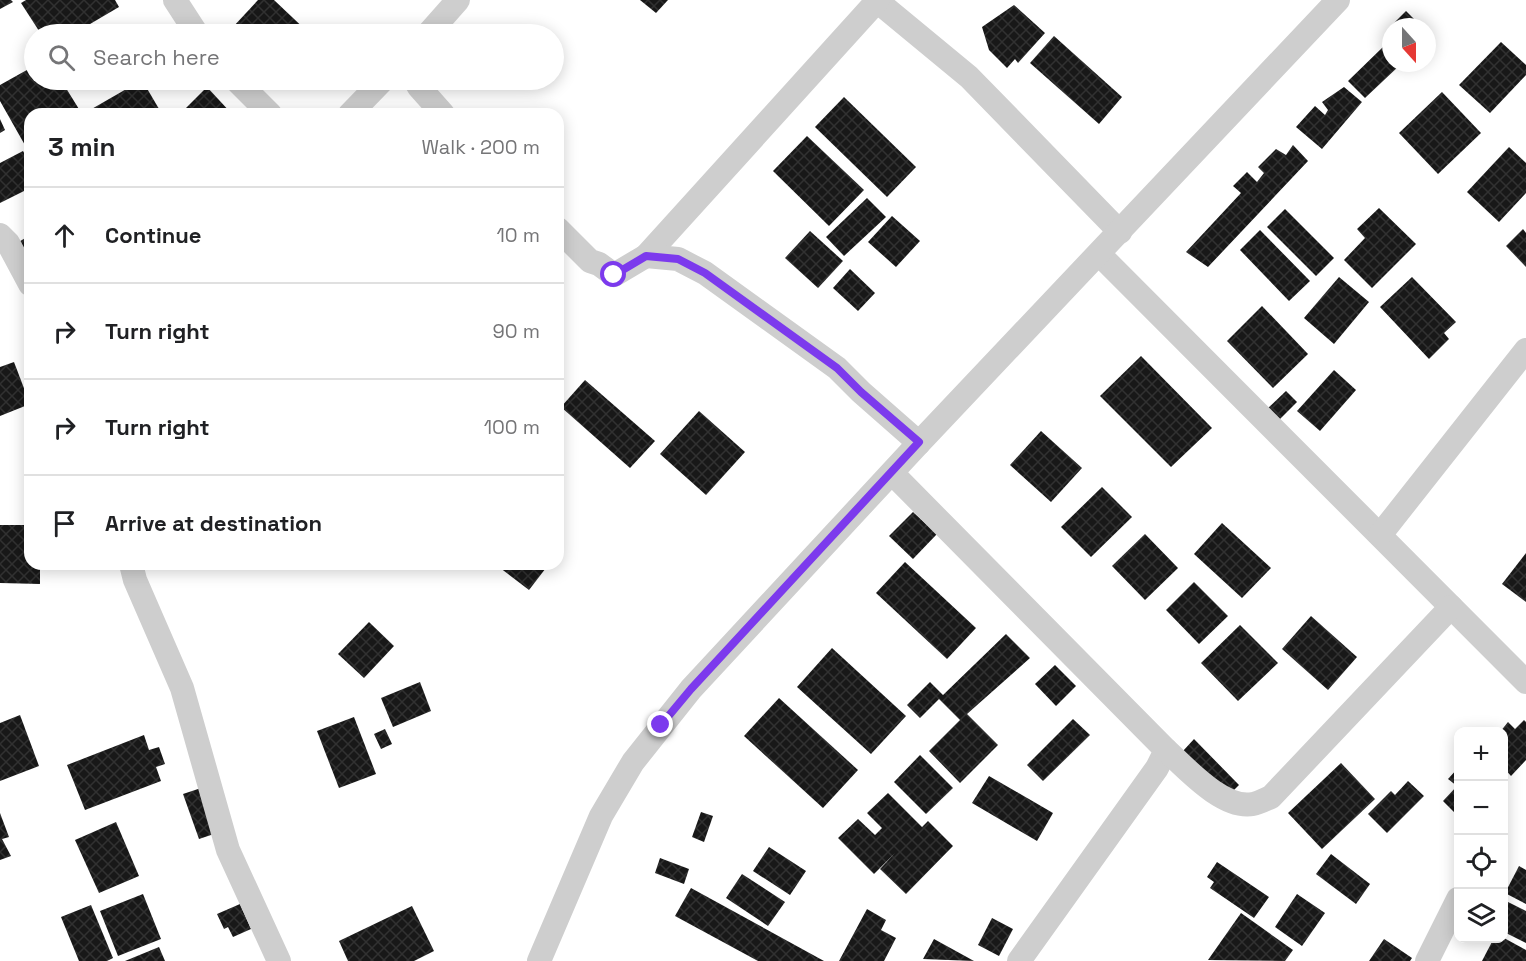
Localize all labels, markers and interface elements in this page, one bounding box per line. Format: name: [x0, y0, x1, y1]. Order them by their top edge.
north arrow: [1382, 18, 1436, 72]
search box: [24, 24, 564, 90]
icon: search: [45, 41, 78, 74]
text: Search here: [93, 43, 220, 71]
text: 3 min: [48, 130, 116, 164]
text: Walk · 200 m: [421, 134, 540, 160]
icon: ahead: [48, 219, 81, 252]
text: Continue: [105, 221, 201, 249]
text: 10 m: [496, 222, 540, 248]
route start: [600, 261, 626, 287]
icon: right: [48, 315, 81, 348]
text: Turn right: [105, 317, 210, 345]
text: 90 m: [493, 318, 540, 344]
icon: right: [48, 411, 81, 444]
text: Turn right: [105, 413, 210, 441]
text: 100 m: [484, 414, 540, 440]
icon: arrive: [48, 507, 81, 540]
text: Arrive at destination: [105, 509, 322, 537]
route end: [647, 711, 673, 737]
map controls: [1454, 727, 1508, 943]
button: +: [1454, 727, 1508, 781]
button: −: [1454, 781, 1508, 835]
button: locate: [1454, 835, 1508, 889]
button: layers: [1454, 889, 1508, 943]

